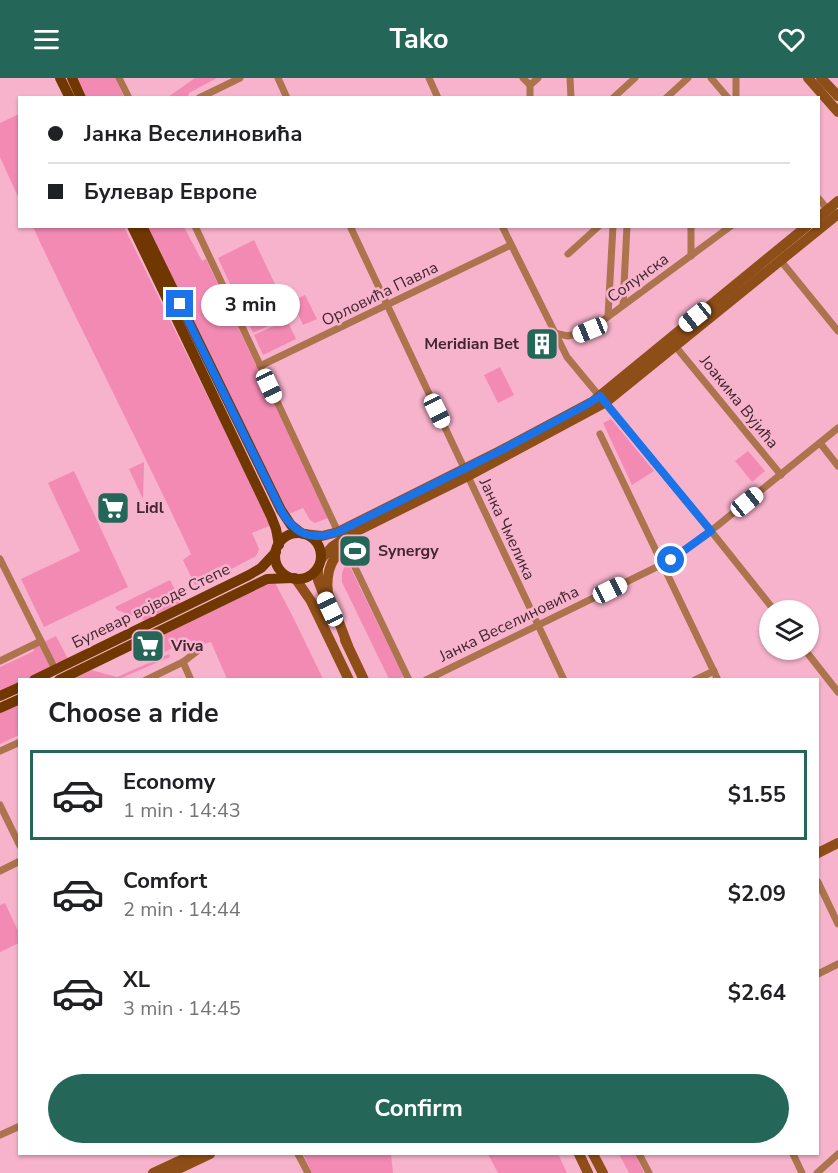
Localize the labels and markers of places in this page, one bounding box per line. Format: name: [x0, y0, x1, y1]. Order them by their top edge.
building icon: Meridian Bet: [524, 326, 560, 362]
place label: Meridian Bet: [424, 333, 520, 355]
supermarket icon: Lidl: [95, 490, 131, 526]
place label: Lidl: [136, 497, 164, 519]
sports icon: Synergy: [337, 533, 373, 569]
place label: Synergy: [378, 540, 439, 562]
supermarket icon: Viva: [130, 628, 166, 664]
place label: Viva: [170, 635, 204, 657]

